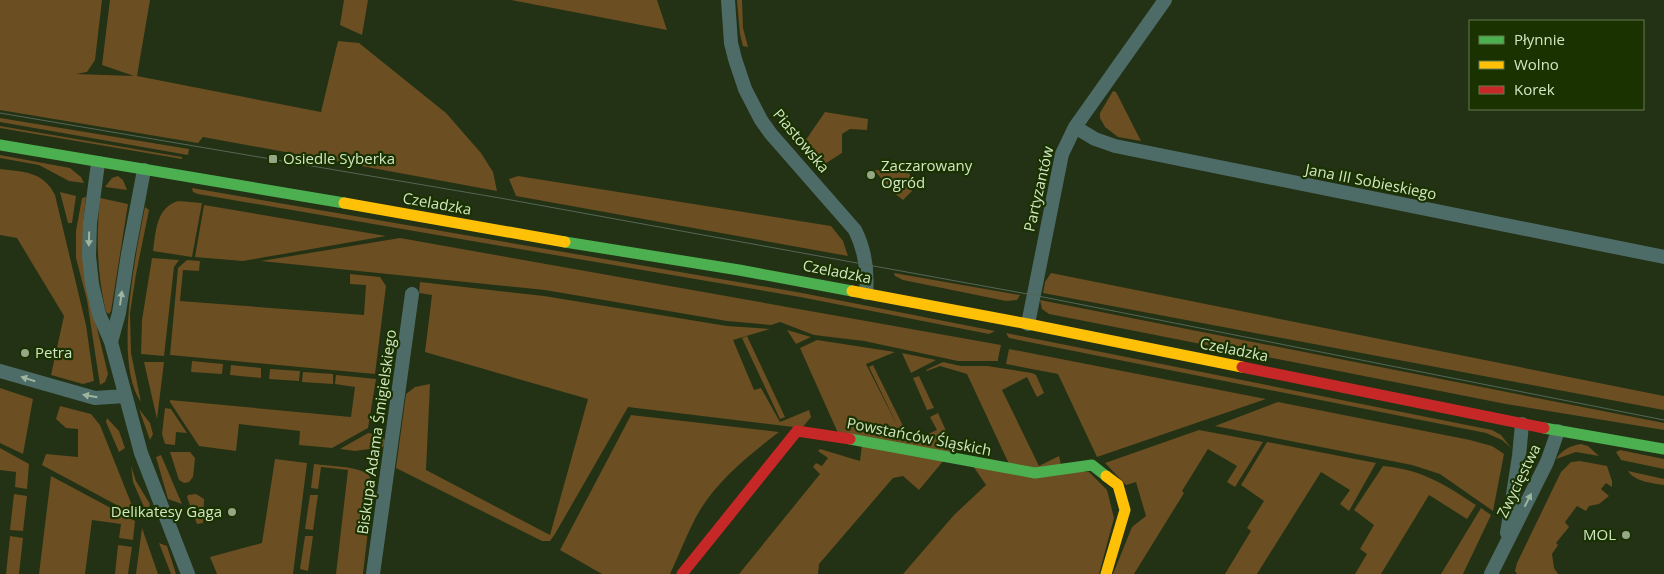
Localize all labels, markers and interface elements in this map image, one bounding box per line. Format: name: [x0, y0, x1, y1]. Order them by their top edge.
legend: [1469, 20, 1644, 110]
text: Płynnie: [1514, 29, 1565, 49]
text: Wolno: [1514, 54, 1559, 74]
text: Korek: [1514, 79, 1555, 99]
street label: Piastowska: [769, 104, 834, 177]
street label: Partyzantów: [1019, 144, 1058, 233]
place label: Osiedle Syberka: [283, 148, 395, 168]
marker: Osiedle Syberka: [267, 153, 279, 165]
place label: Zaczarowany Ogród: [881, 155, 973, 192]
street label: Jana III Sobieskiego: [1302, 158, 1439, 204]
marker: Zaczarowany Ogród: [865, 169, 877, 181]
street label: Czeladzka: [401, 187, 473, 219]
one-way arrow: [85, 231, 93, 247]
street label: Czeladzka: [801, 255, 873, 287]
one-way arrow: [117, 290, 125, 306]
street label: Biskupa Adama Śmigielskiego: [352, 328, 400, 536]
street label: Czeladzka: [1198, 333, 1270, 365]
place label: Petra: [35, 342, 72, 362]
marker: Petra: [19, 347, 31, 359]
one-way arrow: [21, 375, 36, 383]
one-way arrow: [83, 392, 98, 400]
street label: Powstańców Śląskich: [845, 412, 993, 460]
street label: Zwycięstwa: [1492, 440, 1545, 521]
one-way arrow: [1524, 493, 1532, 507]
place label: Delikatesy Gaga: [111, 501, 222, 521]
marker: Delikatesy Gaga: [226, 506, 238, 518]
place label: MOL: [1583, 524, 1616, 544]
marker: MOL: [1620, 529, 1632, 541]

